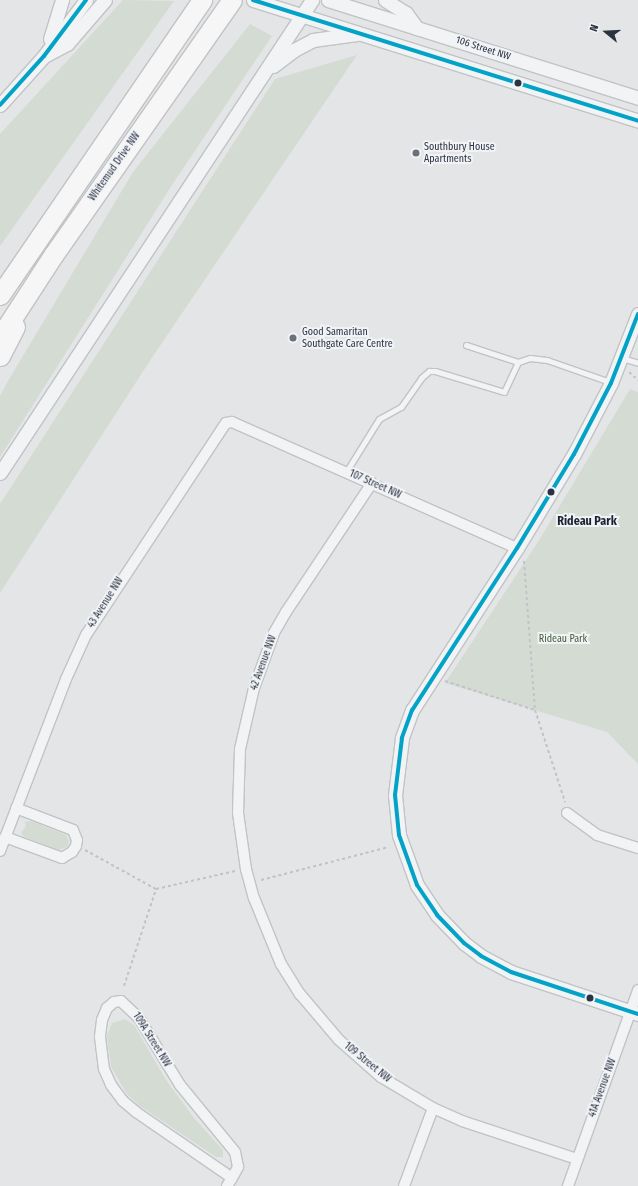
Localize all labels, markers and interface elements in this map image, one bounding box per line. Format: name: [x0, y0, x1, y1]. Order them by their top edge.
north arrow: [586, 12, 626, 52]
text: N: [587, 23, 601, 33]
street label: 106 Street NW: [454, 34, 512, 64]
unlabelled marker: [513, 78, 523, 88]
street label: Whitemud Drive NW: [87, 130, 143, 204]
place label: Southbury House Apartments: [424, 141, 495, 164]
marker: Southbury House Apartments: [411, 148, 421, 158]
place label: Good Samaritan Southgate Care Centre: [302, 326, 393, 350]
marker: Good Samaritan Southgate Care Centre: [287, 332, 299, 344]
street label: 107 Street NW: [347, 468, 403, 502]
unlabelled marker: [546, 487, 556, 497]
district label: Rideau Park: [557, 515, 617, 529]
street label: 43 Avenue NW: [86, 575, 126, 631]
street label: 42 Avenue NW: [249, 634, 279, 692]
park label: Rideau Park: [539, 634, 587, 646]
unlabelled marker: [585, 993, 595, 1003]
street label: 109A Street NW: [130, 1011, 172, 1069]
street label: 109 Street NW: [341, 1040, 393, 1086]
street label: 41A Avenue NW: [587, 1057, 619, 1119]

